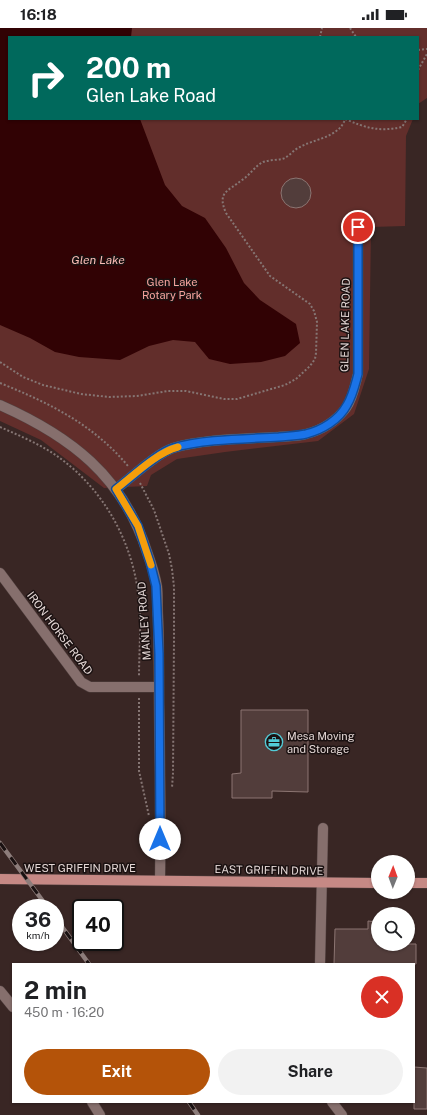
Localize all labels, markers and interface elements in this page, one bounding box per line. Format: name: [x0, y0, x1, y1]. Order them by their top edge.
text: 16:18: [20, 6, 57, 23]
text: 200 m: [86, 51, 171, 84]
icon: right: [20, 52, 72, 104]
text: Glen Lake Road: [86, 85, 216, 106]
pin: [341, 210, 375, 244]
icon: arrive: [347, 216, 369, 238]
water label: Glen Lake: [71, 253, 125, 267]
park label: Glen Lake Rotary Park: [142, 276, 202, 301]
street label: GLEN LAKE ROAD: [338, 278, 352, 372]
street label: MANLEY ROAD: [135, 581, 153, 661]
street label: IRON HORSE ROAD: [25, 589, 95, 677]
place label: Mesa Moving and Storage: [287, 730, 355, 755]
office icon: Mesa Moving and Storage: [264, 732, 284, 752]
position arrow: [139, 818, 181, 860]
north arrow: [371, 855, 415, 899]
map controls: [371, 855, 415, 951]
street label: WEST GRIFFIN DRIVE: [24, 862, 136, 874]
street label: EAST GRIFFIN DRIVE: [214, 863, 324, 877]
speed limit sign: 40: [72, 899, 124, 951]
button: search: [371, 907, 415, 951]
text: 36: [25, 908, 51, 932]
text: km/h: [26, 929, 50, 941]
text: 2 min: [24, 976, 87, 1004]
button: close: [361, 976, 403, 1018]
text: 450 m · 16:20: [24, 1005, 104, 1020]
button: Exit: [24, 1049, 210, 1095]
button: Share: [218, 1049, 403, 1095]

